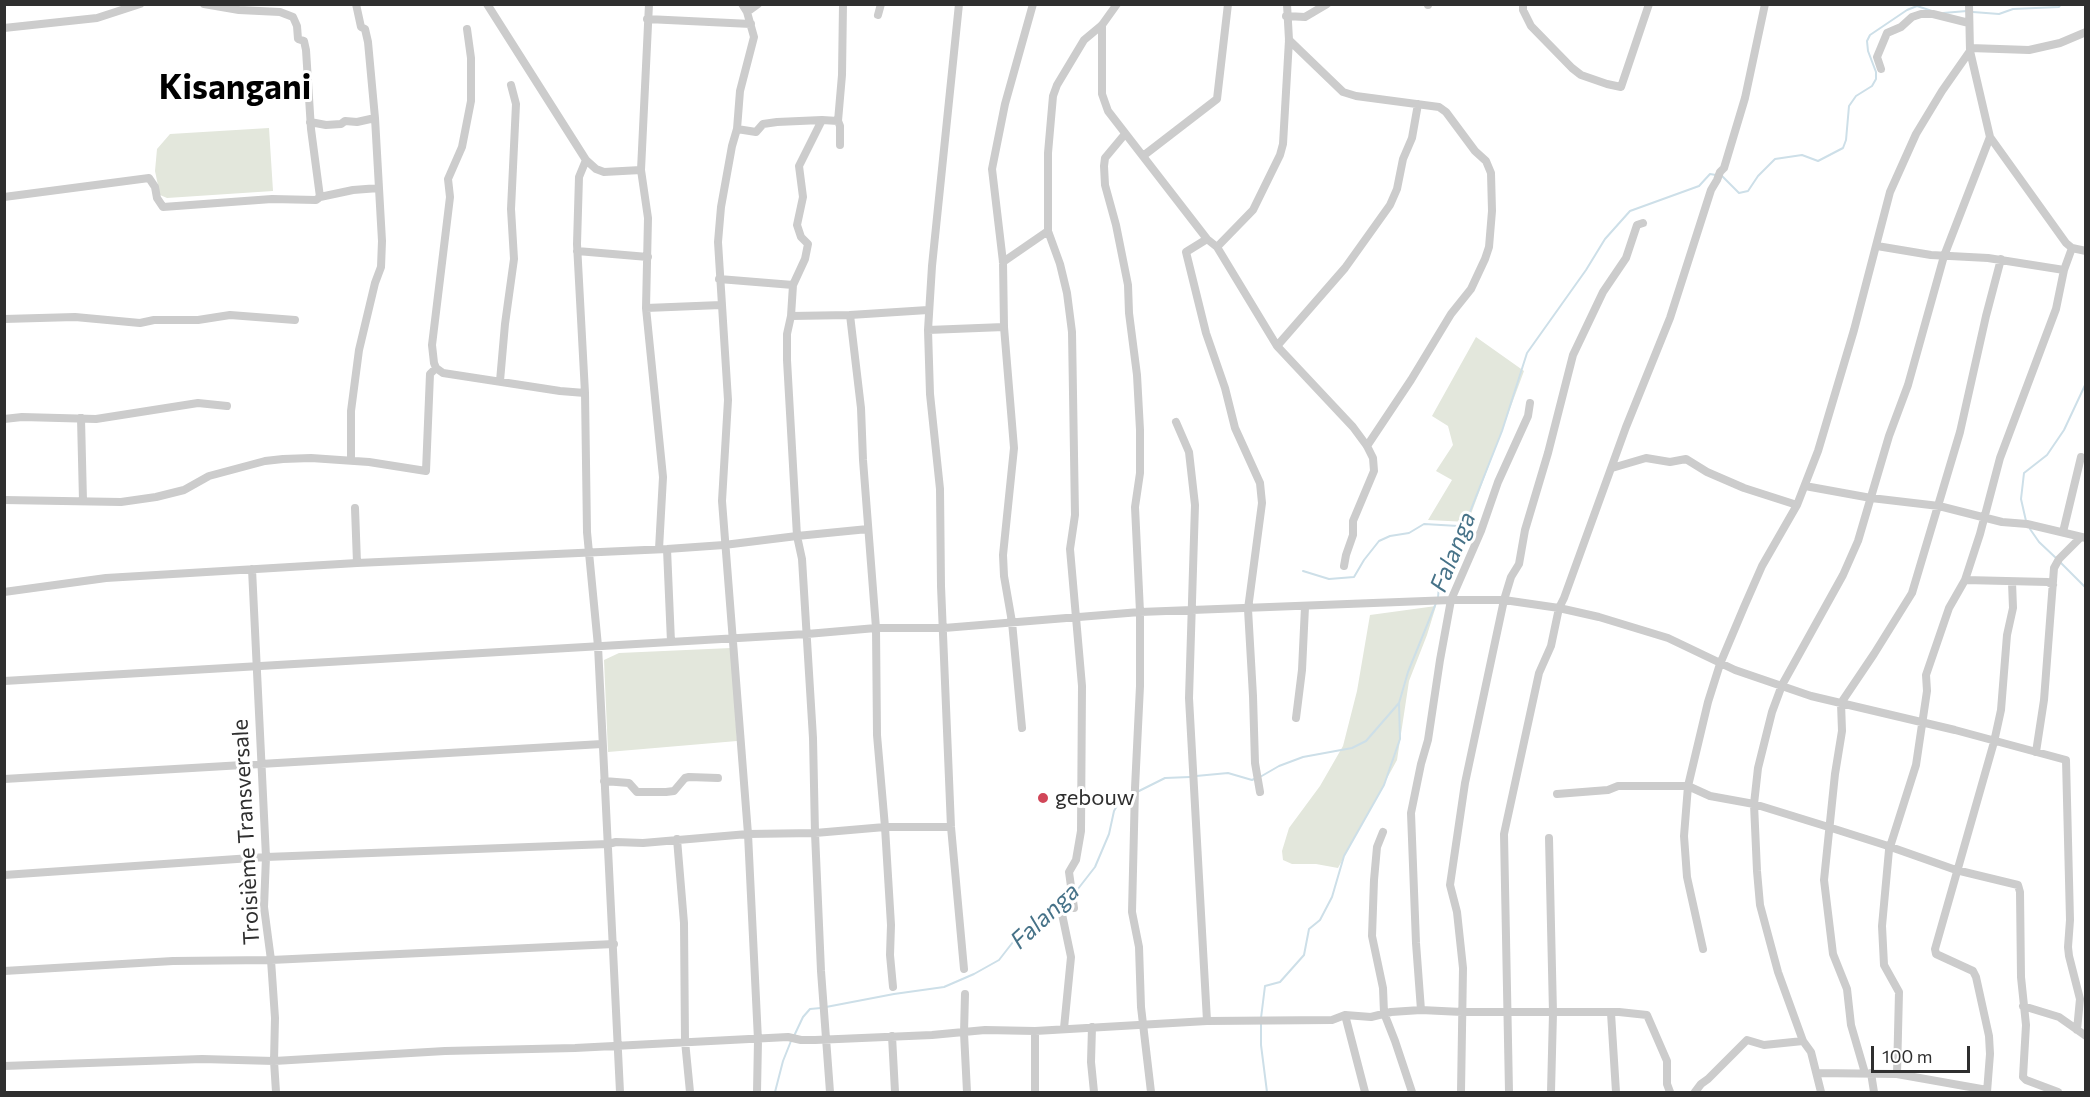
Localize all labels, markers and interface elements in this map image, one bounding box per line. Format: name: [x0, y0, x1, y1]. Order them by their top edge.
district label: Kisangani: [159, 68, 311, 108]
water label: Falanga: [1424, 508, 1482, 596]
street label: Troisième Transversale: [227, 718, 265, 946]
place label: gebouw: [1055, 785, 1134, 811]
marker: gebouw: [1036, 791, 1050, 805]
water label: Falanga: [1005, 877, 1085, 955]
scale bar: [1874, 1034, 1973, 1072]
text: 100 m: [1882, 1045, 1932, 1067]

